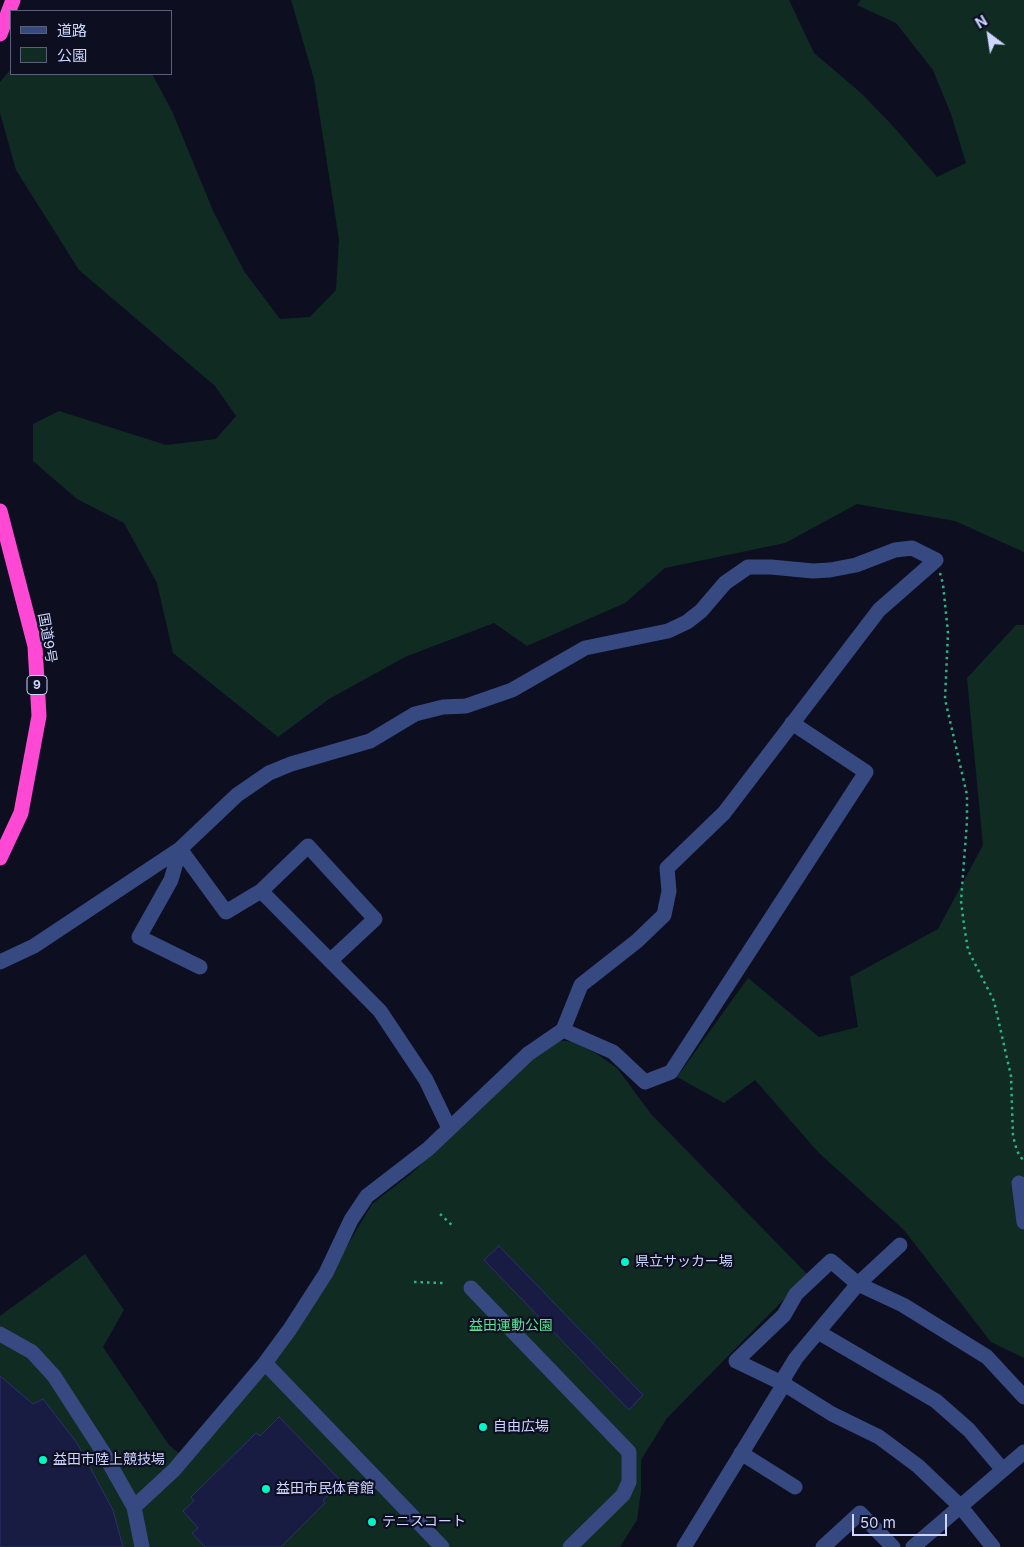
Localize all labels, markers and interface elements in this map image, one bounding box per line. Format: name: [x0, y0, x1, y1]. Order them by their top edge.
legend: [10, 10, 172, 75]
north arrow: [964, 10, 1014, 60]
text: N: [972, 12, 990, 32]
text: 道路: [57, 21, 87, 40]
text: 公園: [57, 46, 87, 65]
street label: 国道9号: [34, 612, 60, 664]
road number: 9: [27, 676, 47, 694]
place label: 県立サッカー場: [635, 1254, 733, 1270]
marker: 県立サッカー場: [619, 1256, 631, 1268]
park label: 益田運動公園: [469, 1318, 553, 1334]
place label: 自由広場: [493, 1419, 549, 1435]
marker: 自由広場: [477, 1421, 489, 1433]
place label: 益田市陸上競技場: [53, 1452, 165, 1468]
marker: 益田市陸上競技場: [37, 1454, 49, 1466]
place label: 益田市民体育館: [276, 1481, 374, 1497]
marker: 益田市民体育館: [260, 1483, 272, 1495]
scale bar: [854, 1504, 949, 1536]
text: 50 m: [860, 1513, 896, 1532]
place label: テニスコート: [382, 1514, 466, 1530]
marker: テニスコート: [366, 1516, 378, 1528]

